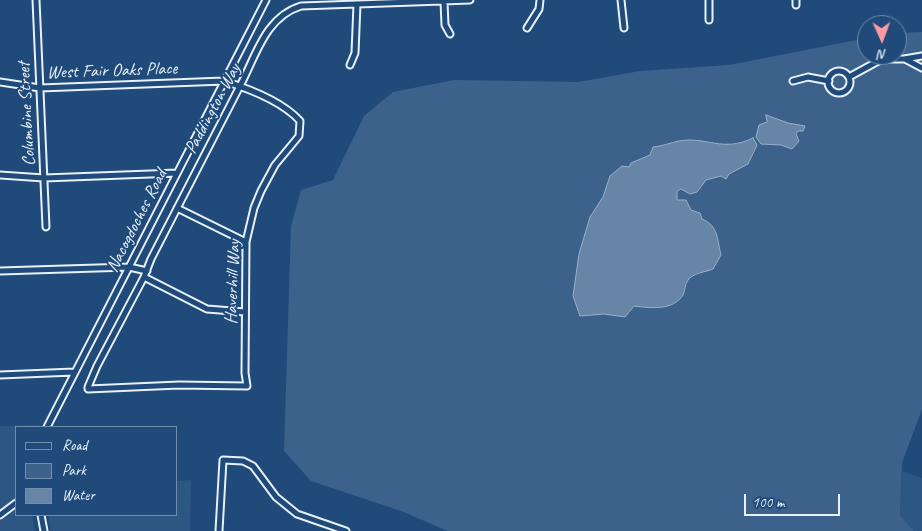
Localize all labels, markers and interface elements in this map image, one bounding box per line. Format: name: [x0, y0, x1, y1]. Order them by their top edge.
north arrow: [857, 15, 907, 65]
text: N: [878, 46, 887, 63]
street label: West Fair Oaks Place: [46, 58, 178, 84]
street label: Paddington Way: [180, 60, 246, 158]
street label: Columbine Street: [13, 61, 41, 167]
street label: Nacogdoches Road: [102, 166, 172, 276]
street label: Haverhill Way: [221, 239, 245, 325]
legend: [15, 426, 178, 516]
text: Road: [62, 436, 87, 455]
text: Park: [62, 461, 86, 480]
scale bar: [747, 484, 843, 516]
text: Water: [62, 486, 95, 505]
text: 100 m: [752, 493, 784, 512]

